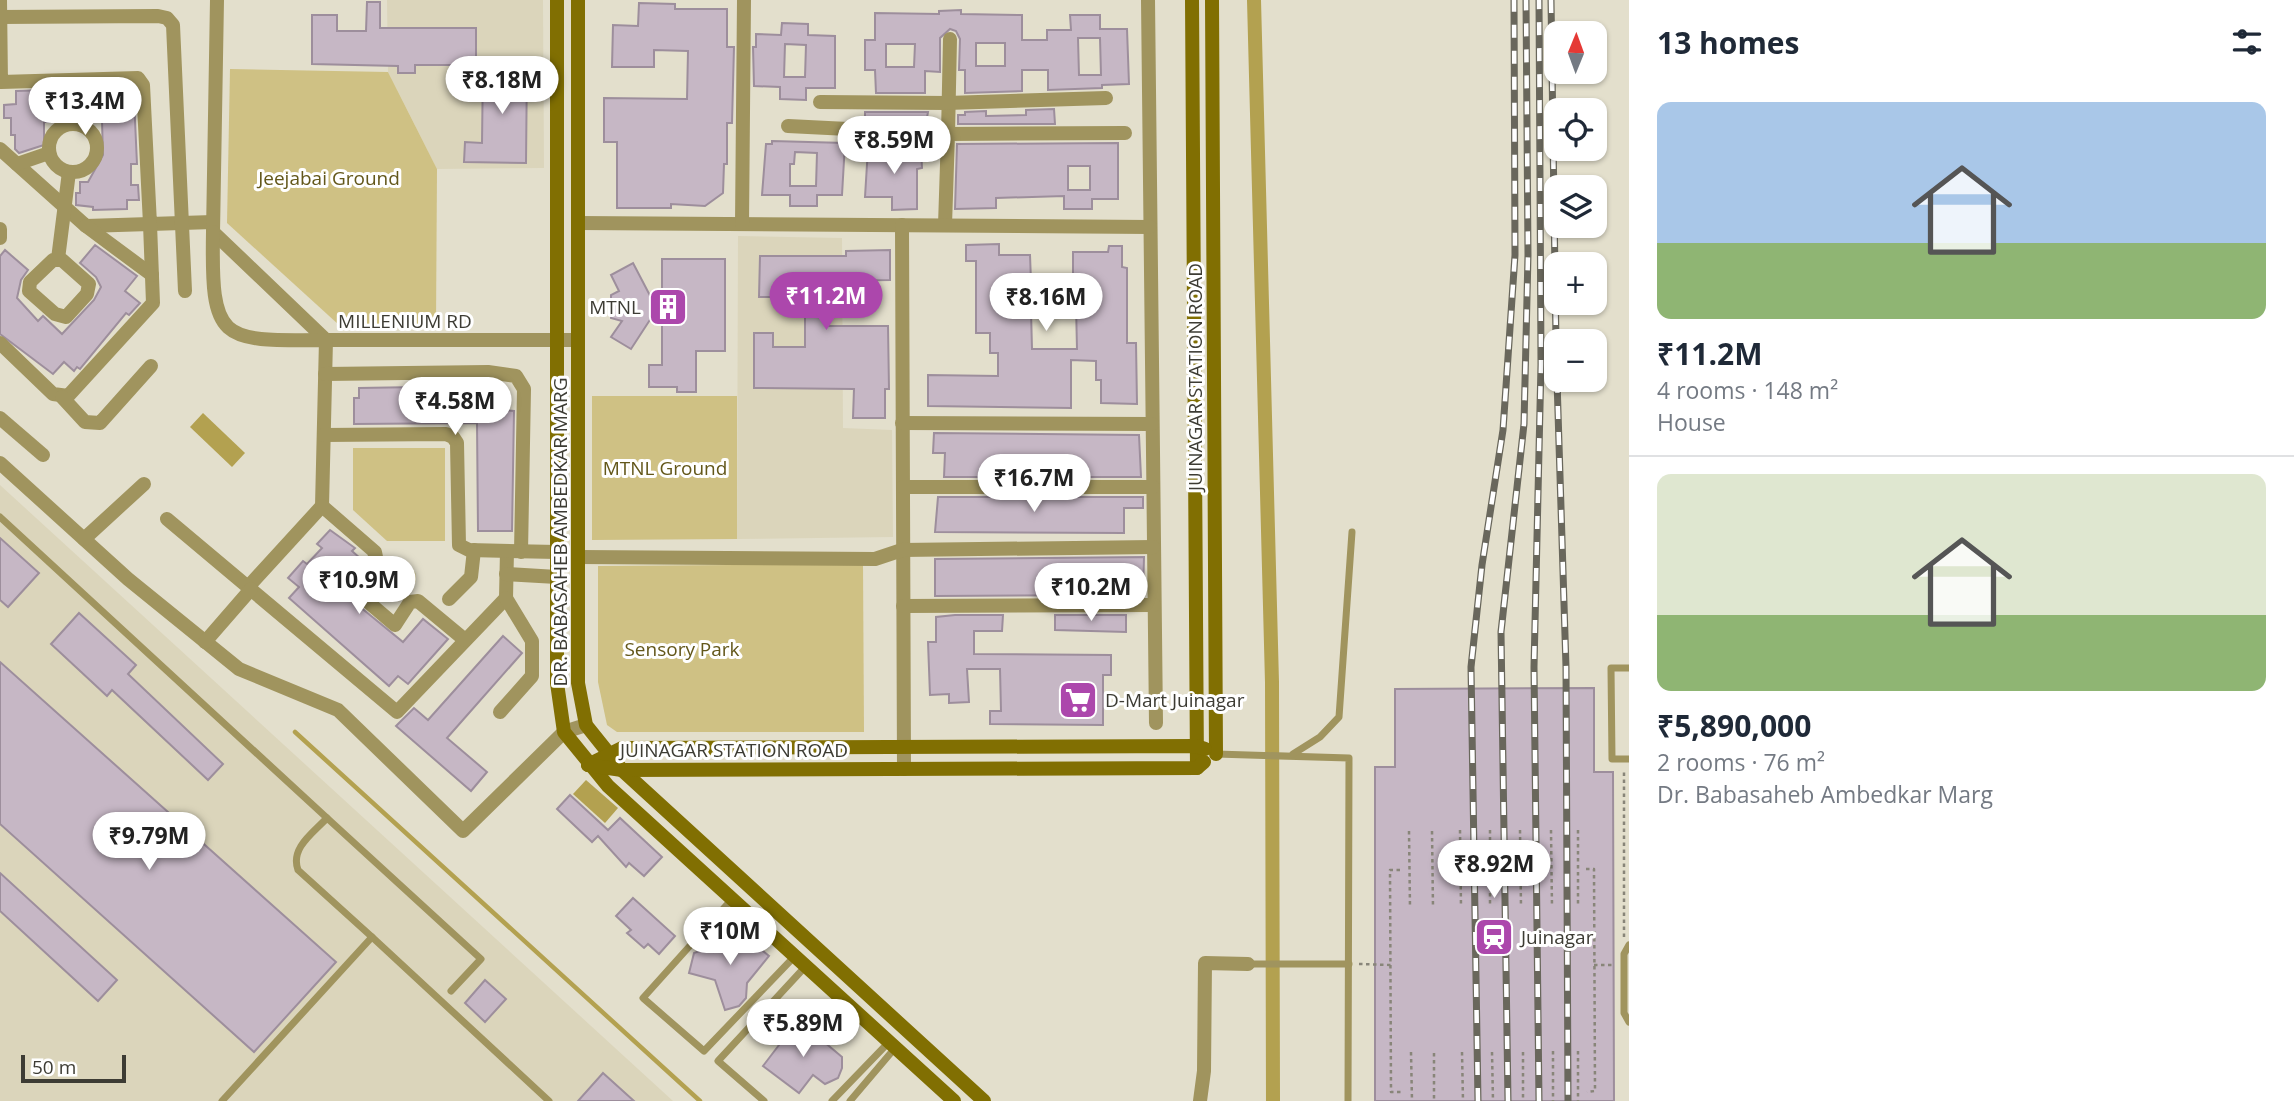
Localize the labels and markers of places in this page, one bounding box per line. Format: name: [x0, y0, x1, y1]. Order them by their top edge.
pin: ₹8.18M: [445, 57, 559, 116]
pin: ₹13.4M: [28, 78, 142, 137]
pin: ₹8.59M: [837, 116, 951, 176]
pin: ₹11.2M: [769, 272, 883, 332]
pin: ₹8.16M: [989, 274, 1103, 333]
building icon: MTNL: [647, 286, 689, 328]
place label: MTNL: [589, 294, 641, 320]
pin: ₹4.58M: [398, 378, 512, 437]
pin: ₹16.7M: [977, 454, 1091, 514]
pin: ₹10.9M: [302, 556, 416, 616]
pin: ₹10.2M: [1034, 564, 1148, 623]
supermarket icon: D-Mart Juinagar: [1057, 679, 1099, 721]
place label: D-Mart Juinagar: [1105, 687, 1245, 713]
pin: ₹9.79M: [92, 812, 206, 872]
pin: ₹8.92M: [1437, 841, 1551, 900]
pin: ₹10M: [689, 908, 771, 967]
station icon: Juinagar: [1473, 916, 1515, 958]
place label: Juinagar: [1519, 924, 1594, 950]
pin: ₹5.89M: [746, 1000, 860, 1059]

